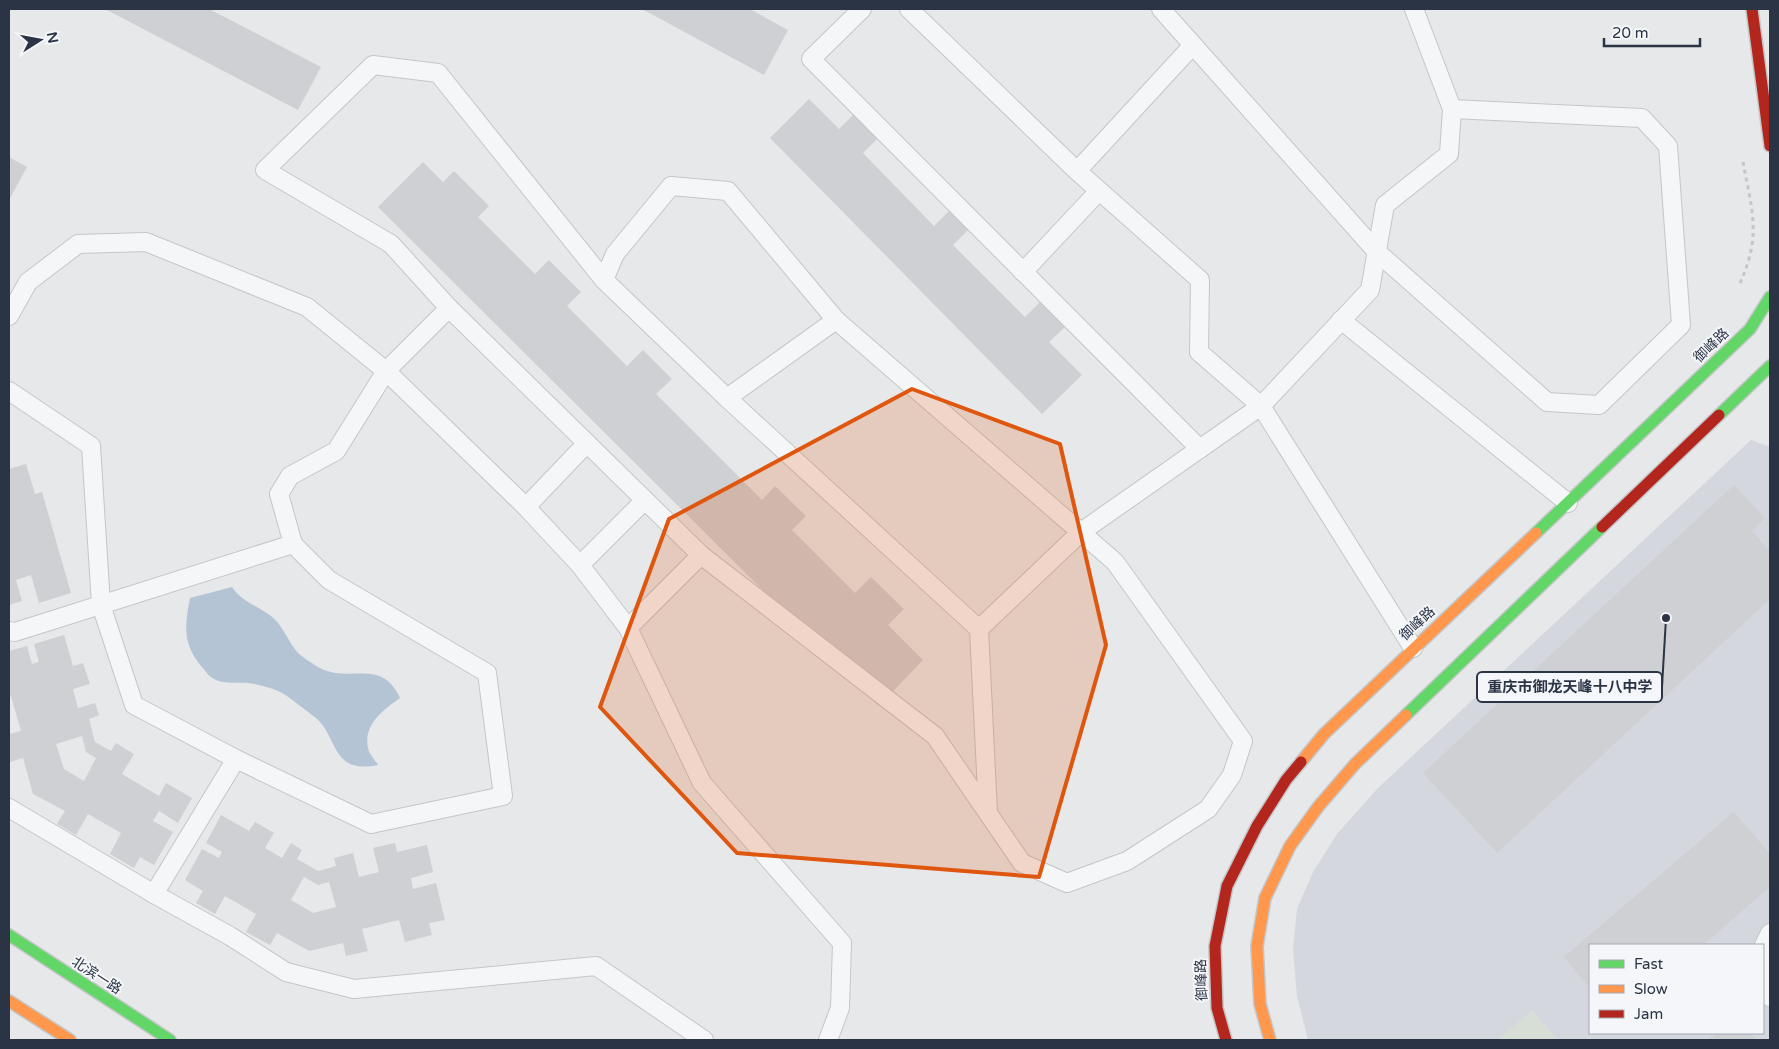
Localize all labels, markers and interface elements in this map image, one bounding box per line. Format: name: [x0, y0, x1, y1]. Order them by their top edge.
north arrow: [15, 15, 65, 65]
scale bar: [1604, 15, 1700, 47]
text: 20 m: [1612, 24, 1649, 42]
text: N: [43, 30, 62, 45]
street label: 御峰路: [1690, 325, 1732, 366]
street label: 御峰路: [1396, 603, 1438, 644]
callout: 重庆市御龙天峰十八中学: [1477, 672, 1662, 702]
text: 重庆市御龙天峰十八中学: [1487, 678, 1653, 696]
legend: [1589, 944, 1764, 1034]
street label: 北滨一路: [69, 953, 125, 998]
text: Fast: [1634, 955, 1664, 973]
street label: 御峰路: [1192, 959, 1211, 1001]
text: Slow: [1634, 980, 1668, 998]
text: Jam: [1634, 1005, 1663, 1023]

